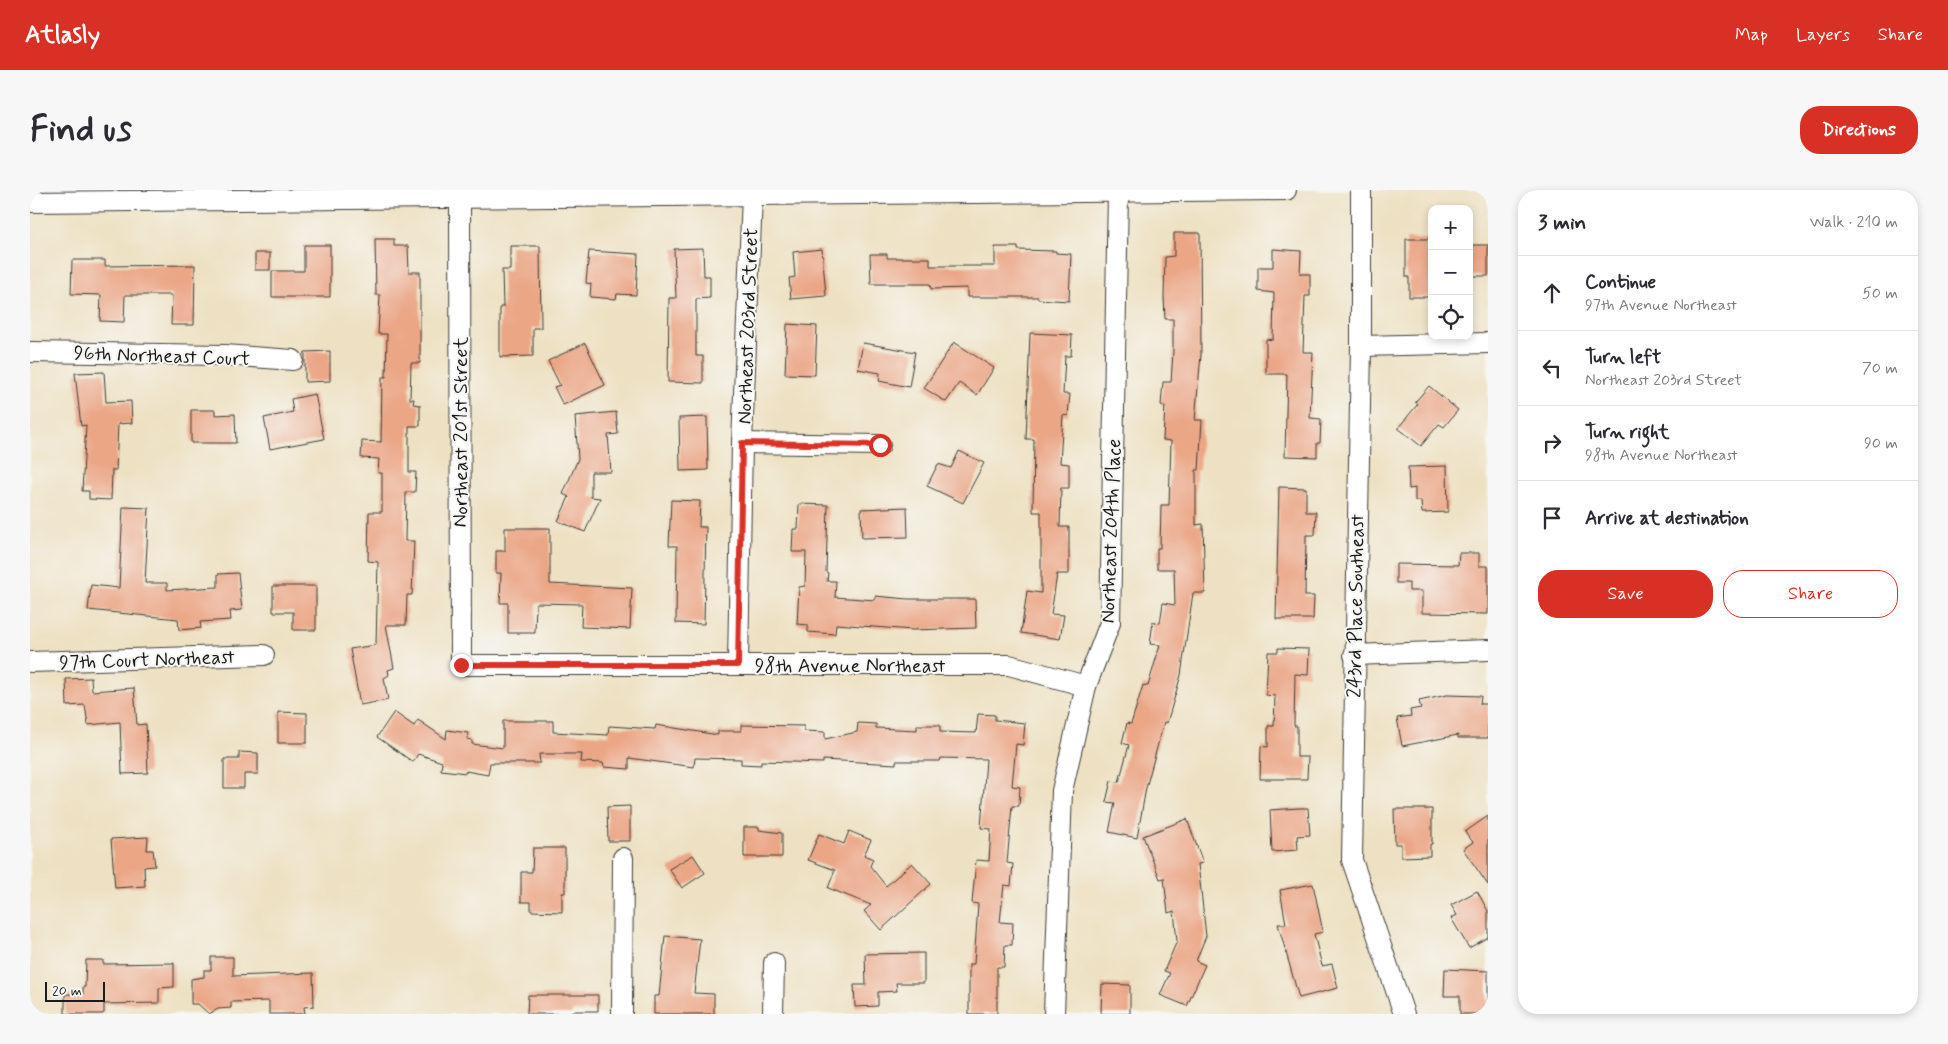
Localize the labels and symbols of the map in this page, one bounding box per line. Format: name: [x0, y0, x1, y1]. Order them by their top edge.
street label: Northeast 203rd Street: [732, 227, 765, 425]
street label: Northeast 201st Street: [448, 336, 475, 527]
street label: 96th Northeast Court: [73, 340, 251, 373]
route start: [869, 434, 892, 457]
street label: Northeast 204th Place: [1095, 438, 1128, 624]
street label: 243rd Place Southeast: [1341, 514, 1372, 698]
street label: 97th Court Northeast: [59, 644, 235, 677]
street label: 98th Avenue Northeast: [755, 653, 945, 680]
route end: [450, 654, 473, 677]
scale bar: [45, 979, 105, 1002]

